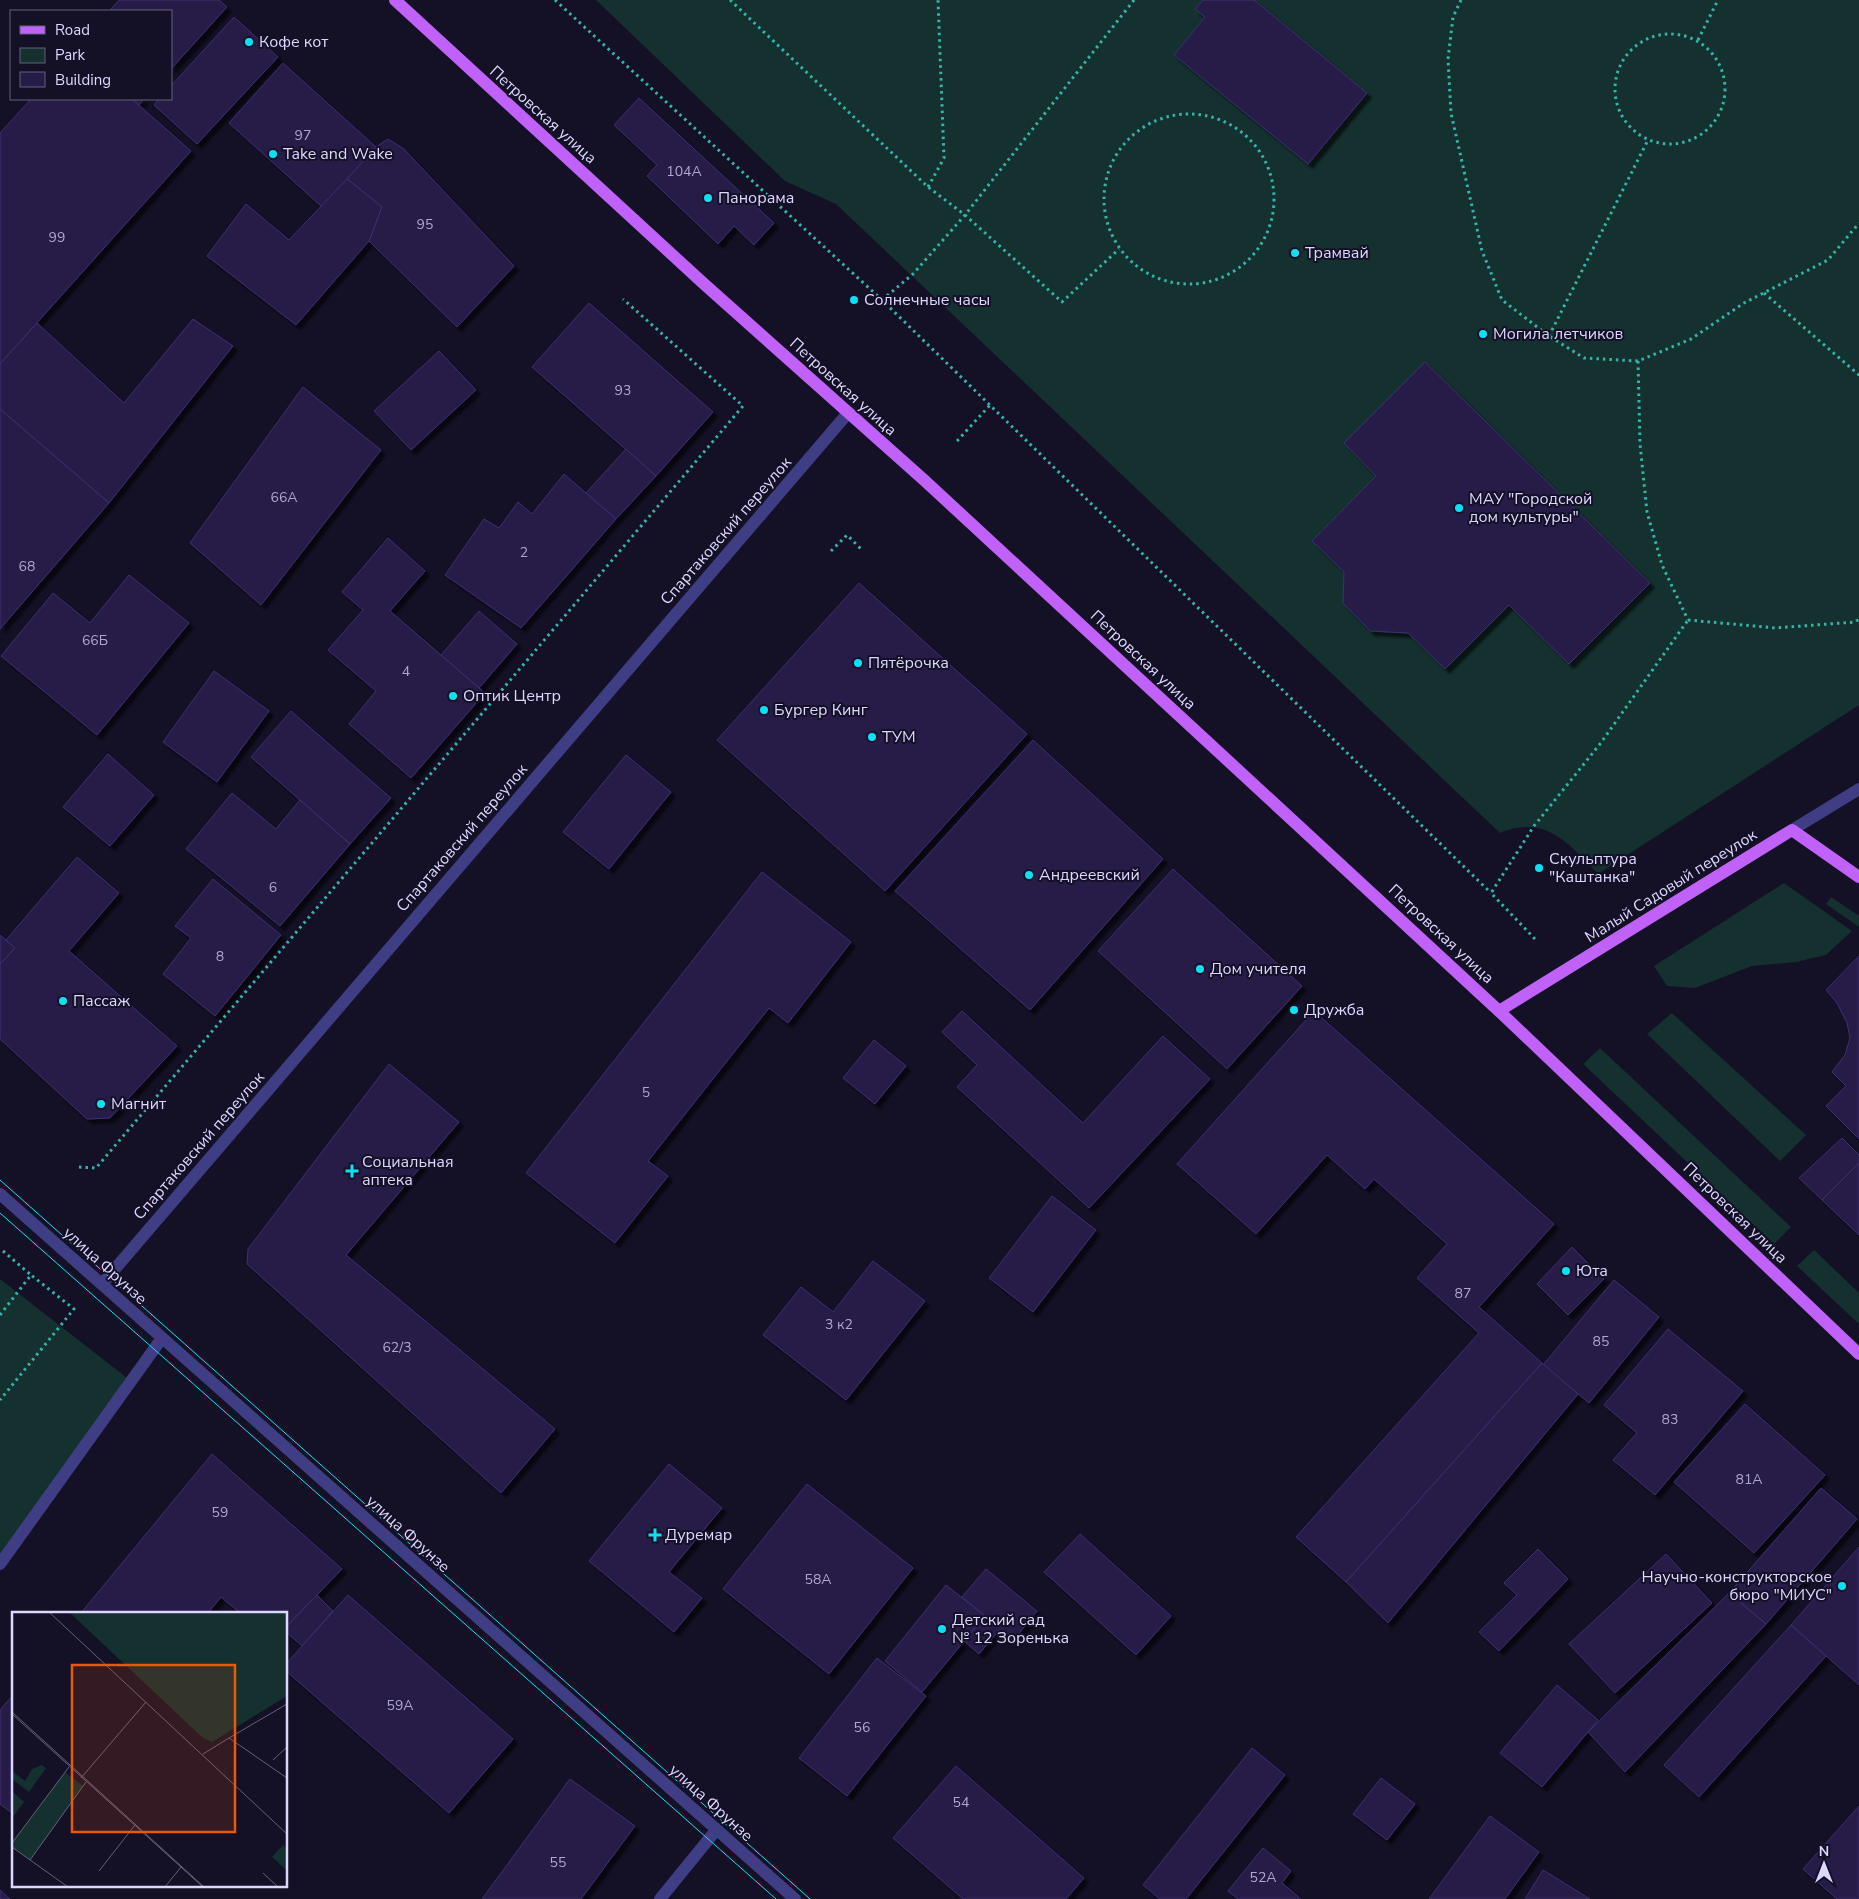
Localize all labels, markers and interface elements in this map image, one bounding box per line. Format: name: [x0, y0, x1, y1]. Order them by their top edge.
legend: [10, 10, 172, 100]
text: Road: [55, 20, 90, 40]
place label: Кофе кот: [259, 31, 329, 53]
marker: Кофе кот: [243, 36, 255, 48]
text: Park: [55, 45, 85, 65]
street label: Петровская улица: [485, 61, 601, 169]
text: Building: [55, 70, 111, 90]
house number: 97: [295, 126, 311, 145]
place label: Take and Wake: [283, 143, 393, 165]
marker: Take and Wake: [267, 148, 279, 160]
house number: 104А: [666, 162, 702, 181]
place label: Панорама: [718, 187, 794, 209]
marker: Панорама: [702, 192, 714, 204]
house number: 95: [417, 215, 433, 234]
house number: 99: [49, 228, 65, 247]
place label: Трамвай: [1305, 242, 1369, 264]
marker: Трамвай: [1289, 247, 1301, 259]
place label: Солнечные часы: [864, 289, 990, 311]
marker: Солнечные часы: [848, 294, 860, 306]
place label: Могила летчиков: [1493, 323, 1624, 345]
marker: Могила летчиков: [1477, 328, 1489, 340]
street label: Петровская улица: [785, 333, 901, 441]
house number: 93: [615, 381, 631, 400]
street label: Спартаковский переулок: [656, 452, 797, 610]
house number: 66А: [270, 488, 298, 507]
place label: МАУ "Городской дом культуры": [1469, 488, 1592, 528]
marker: МАУ "Городской дом культуры": [1453, 502, 1465, 514]
house number: 2: [520, 543, 528, 562]
house number: 68: [19, 557, 35, 576]
street label: Петровская улица: [1085, 605, 1201, 715]
house number: 66Б: [82, 631, 108, 650]
place label: Пятёрочка: [868, 652, 949, 674]
marker: Пятёрочка: [852, 657, 864, 669]
house number: 4: [402, 662, 410, 681]
place label: Оптик Центр: [463, 685, 561, 707]
marker: Оптик Центр: [447, 690, 459, 702]
place label: Бургер Кинг: [774, 699, 868, 721]
marker: Бургер Кинг: [758, 704, 770, 716]
place label: ТУМ: [882, 726, 916, 748]
marker: ТУМ: [866, 731, 878, 743]
street label: Спартаковский переулок: [392, 759, 533, 917]
street label: Малый Садовый переулок: [1581, 824, 1762, 948]
place label: Скульптура "Каштанка": [1549, 848, 1637, 888]
marker: Скульптура "Каштанка": [1533, 862, 1545, 874]
place label: Андреевский: [1039, 864, 1140, 886]
marker: Андреевский: [1023, 869, 1035, 881]
house number: 6: [269, 878, 277, 897]
street label: Петровская улица: [1383, 879, 1499, 989]
house number: 8: [216, 947, 224, 966]
place label: Дом учителя: [1210, 958, 1306, 980]
marker: Дом учителя: [1194, 963, 1206, 975]
place label: Пассаж: [73, 990, 130, 1012]
marker: Пассаж: [57, 995, 69, 1007]
place label: Дружба: [1304, 999, 1364, 1021]
marker: Дружба: [1288, 1004, 1300, 1016]
street label: Спартаковский переулок: [129, 1067, 270, 1225]
house number: 5: [642, 1083, 650, 1102]
place label: Магнит: [111, 1093, 167, 1115]
marker: Магнит: [95, 1098, 107, 1110]
place label: Социальная аптека: [362, 1151, 454, 1191]
street label: Петровская улица: [1678, 1157, 1792, 1269]
marker: Социальная аптека: [346, 1165, 358, 1177]
street label: улица Фрунзе: [58, 1222, 152, 1310]
place label: Юта: [1576, 1260, 1608, 1282]
marker: Юта: [1560, 1265, 1572, 1277]
house number: 87: [1455, 1284, 1471, 1303]
house number: 3 к2: [825, 1315, 853, 1334]
house number: 85: [1593, 1332, 1609, 1351]
house number: 62/3: [382, 1338, 412, 1357]
house number: 83: [1662, 1410, 1678, 1429]
house number: 81А: [1735, 1470, 1763, 1489]
street label: улица Фрунзе: [361, 1490, 455, 1578]
house number: 59: [212, 1503, 228, 1522]
place label: Дуремар: [665, 1524, 732, 1546]
marker: Дуремар: [649, 1529, 661, 1541]
place label: Научно-конструкторское бюро "МИУС": [1641, 1566, 1832, 1606]
house number: 58А: [804, 1570, 832, 1589]
marker: Научно-конструкторское бюро "МИУС": [1836, 1580, 1848, 1592]
place label: Детский сад № 12 Зоренька: [952, 1609, 1069, 1649]
inset map: [12, 1612, 288, 1886]
marker: Детский сад № 12 Зоренька: [936, 1623, 948, 1635]
house number: 59А: [386, 1696, 414, 1715]
house number: 56: [854, 1718, 870, 1737]
street label: улица Фрунзе: [664, 1759, 758, 1847]
house number: 54: [953, 1793, 969, 1812]
north arrow: [1799, 1839, 1849, 1889]
text: N: [1819, 1842, 1829, 1861]
house number: 55: [550, 1853, 566, 1872]
house number: 52А: [1249, 1868, 1277, 1887]

